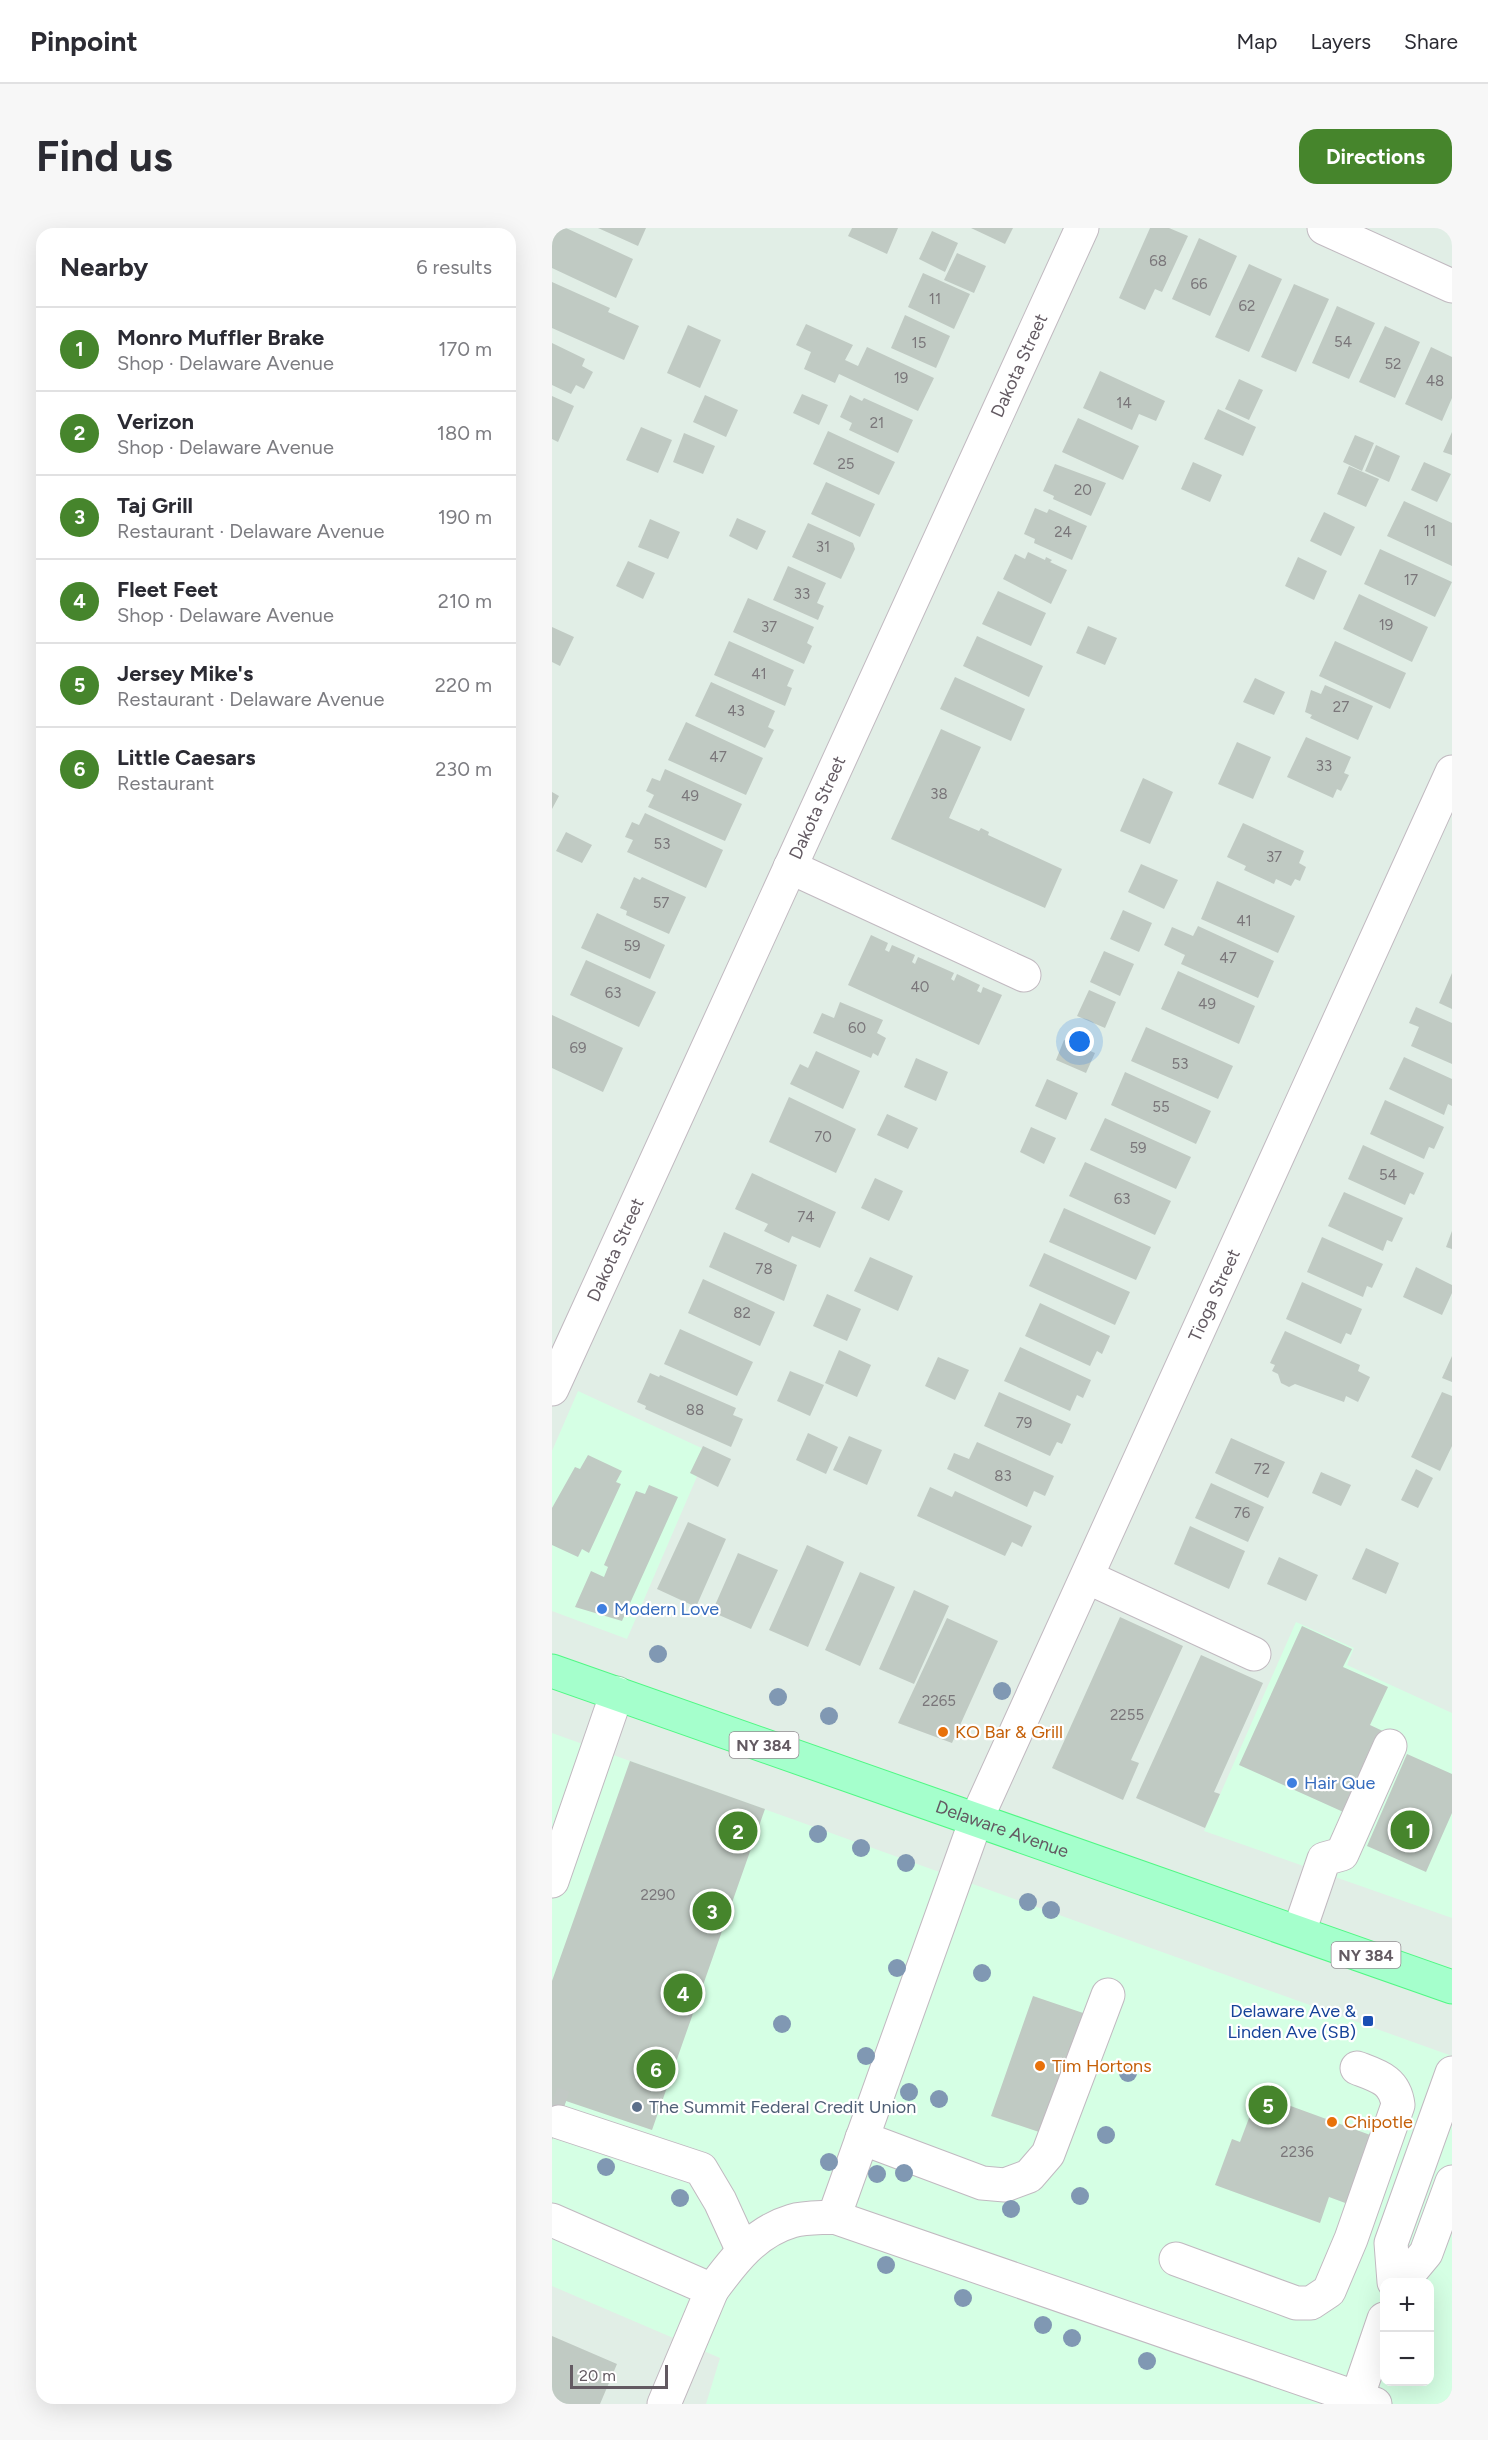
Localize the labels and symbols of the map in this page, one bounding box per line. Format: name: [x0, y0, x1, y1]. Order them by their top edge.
house number: 68: [1149, 252, 1167, 270]
house number: 66: [1191, 275, 1208, 293]
house number: 11: [929, 290, 941, 308]
house number: 62: [1239, 297, 1255, 315]
street label: Dakota Street: [986, 310, 1052, 421]
house number: 54: [1334, 333, 1352, 351]
house number: 15: [912, 334, 926, 352]
house number: 52: [1384, 355, 1402, 373]
house number: 19: [894, 369, 908, 387]
house number: 48: [1426, 372, 1444, 390]
house number: 14: [1116, 394, 1132, 412]
house number: 21: [870, 414, 884, 432]
house number: 25: [837, 455, 855, 473]
house number: 20: [1074, 481, 1092, 499]
house number: 11: [1424, 522, 1436, 540]
house number: 24: [1054, 523, 1072, 541]
house number: 31: [816, 538, 830, 556]
house number: 17: [1404, 571, 1418, 589]
house number: 33: [794, 585, 810, 603]
house number: 19: [1379, 616, 1393, 634]
house number: 37: [761, 618, 777, 636]
house number: 41: [751, 665, 767, 683]
house number: 27: [1333, 698, 1349, 716]
house number: 43: [727, 702, 745, 720]
house number: 47: [709, 748, 727, 766]
street label: Dakota Street: [784, 752, 851, 863]
house number: 33: [1316, 757, 1332, 775]
house number: 38: [930, 785, 948, 803]
house number: 49: [681, 787, 699, 805]
house number: 53: [654, 835, 670, 853]
house number: 37: [1266, 848, 1282, 866]
house number: 57: [653, 894, 669, 912]
house number: 41: [1236, 912, 1252, 930]
house number: 59: [623, 937, 641, 955]
house number: 47: [1219, 949, 1237, 967]
house number: 40: [911, 978, 929, 996]
house number: 63: [605, 984, 621, 1002]
house number: 49: [1198, 995, 1216, 1013]
house number: 60: [848, 1019, 866, 1037]
your location: [1065, 1027, 1094, 1056]
house number: 69: [570, 1039, 586, 1057]
house number: 53: [1172, 1055, 1188, 1073]
house number: 55: [1152, 1098, 1170, 1116]
house number: 70: [814, 1128, 832, 1146]
house number: 59: [1129, 1139, 1147, 1157]
house number: 54: [1379, 1166, 1397, 1184]
house number: 63: [1114, 1190, 1130, 1208]
street label: Dakota Street: [582, 1194, 649, 1305]
house number: 74: [797, 1208, 815, 1226]
street label: Tioga Street: [1184, 1245, 1245, 1345]
house number: 78: [755, 1260, 773, 1278]
house number: 82: [733, 1304, 751, 1322]
house number: 88: [686, 1401, 704, 1419]
house number: 79: [1016, 1414, 1032, 1432]
house number: 72: [1254, 1460, 1270, 1478]
house number: 83: [994, 1467, 1012, 1485]
house number: 76: [1234, 1504, 1251, 1522]
place label: Modern Love: [614, 1598, 719, 1620]
marker: Modern Love: [595, 1602, 609, 1616]
house number: 2265: [922, 1692, 956, 1710]
house number: 2255: [1110, 1706, 1144, 1724]
place label: KO Bar & Grill: [955, 1721, 1063, 1743]
marker: KO Bar & Grill: [936, 1725, 950, 1739]
road number: NY 384: [730, 1732, 798, 1758]
place label: Hair Que: [1304, 1772, 1375, 1794]
marker: Hair Que: [1285, 1776, 1299, 1790]
street label: Delaware Avenue: [933, 1796, 1072, 1863]
pin: 2: [718, 1808, 758, 1854]
pin: 1: [1390, 1808, 1430, 1852]
house number: 2290: [641, 1886, 675, 1904]
pin: 3: [692, 1888, 732, 1934]
road number: NY 384: [1332, 1942, 1400, 1968]
pin: 4: [664, 1970, 702, 2016]
place label: Delaware Ave & Linden Ave (SB): [1227, 2000, 1356, 2043]
marker: Delaware Ave & Linden Ave (SB): [1361, 2014, 1375, 2028]
pin: 6: [636, 2046, 676, 2092]
place label: Tim Hortons: [1052, 2055, 1152, 2077]
marker: Tim Hortons: [1033, 2059, 1047, 2073]
pin: 5: [1248, 2082, 1288, 2128]
place label: The Summit Federal Credit Union: [649, 2096, 916, 2118]
marker: The Summit Federal Credit Union: [630, 2100, 644, 2114]
place label: Chipotle: [1344, 2111, 1413, 2133]
marker: Chipotle: [1325, 2115, 1339, 2129]
house number: 2236: [1280, 2143, 1314, 2161]
scale bar: [570, 2362, 668, 2390]

